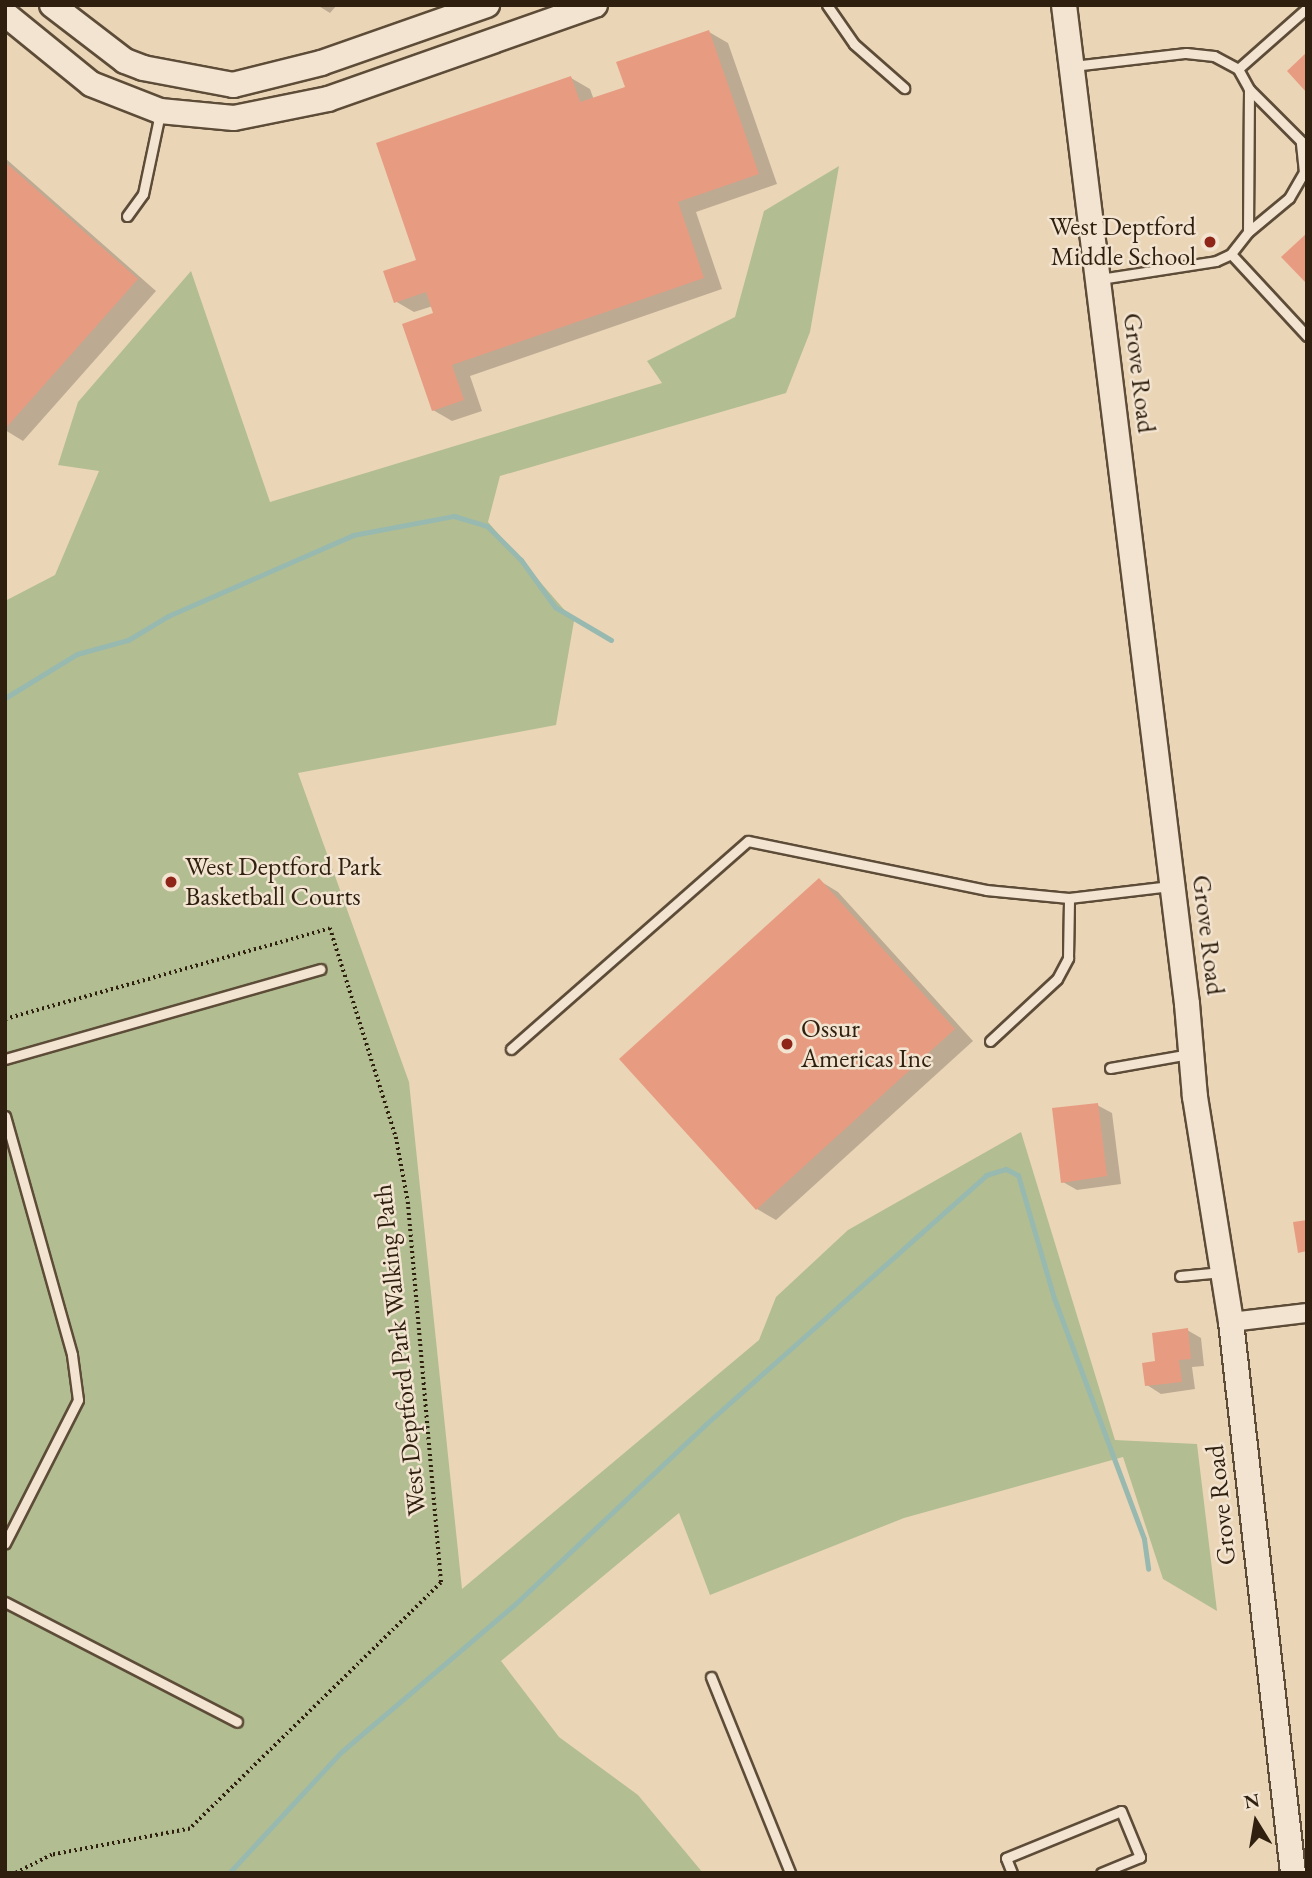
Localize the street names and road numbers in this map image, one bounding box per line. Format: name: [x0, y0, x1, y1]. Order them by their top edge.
street label: Grove Road: [1116, 311, 1162, 435]
street label: Grove Road: [1185, 873, 1231, 997]
street label: West Deptford Park Walking Path: [367, 1183, 433, 1517]
street label: Grove Road: [1199, 1443, 1243, 1567]

